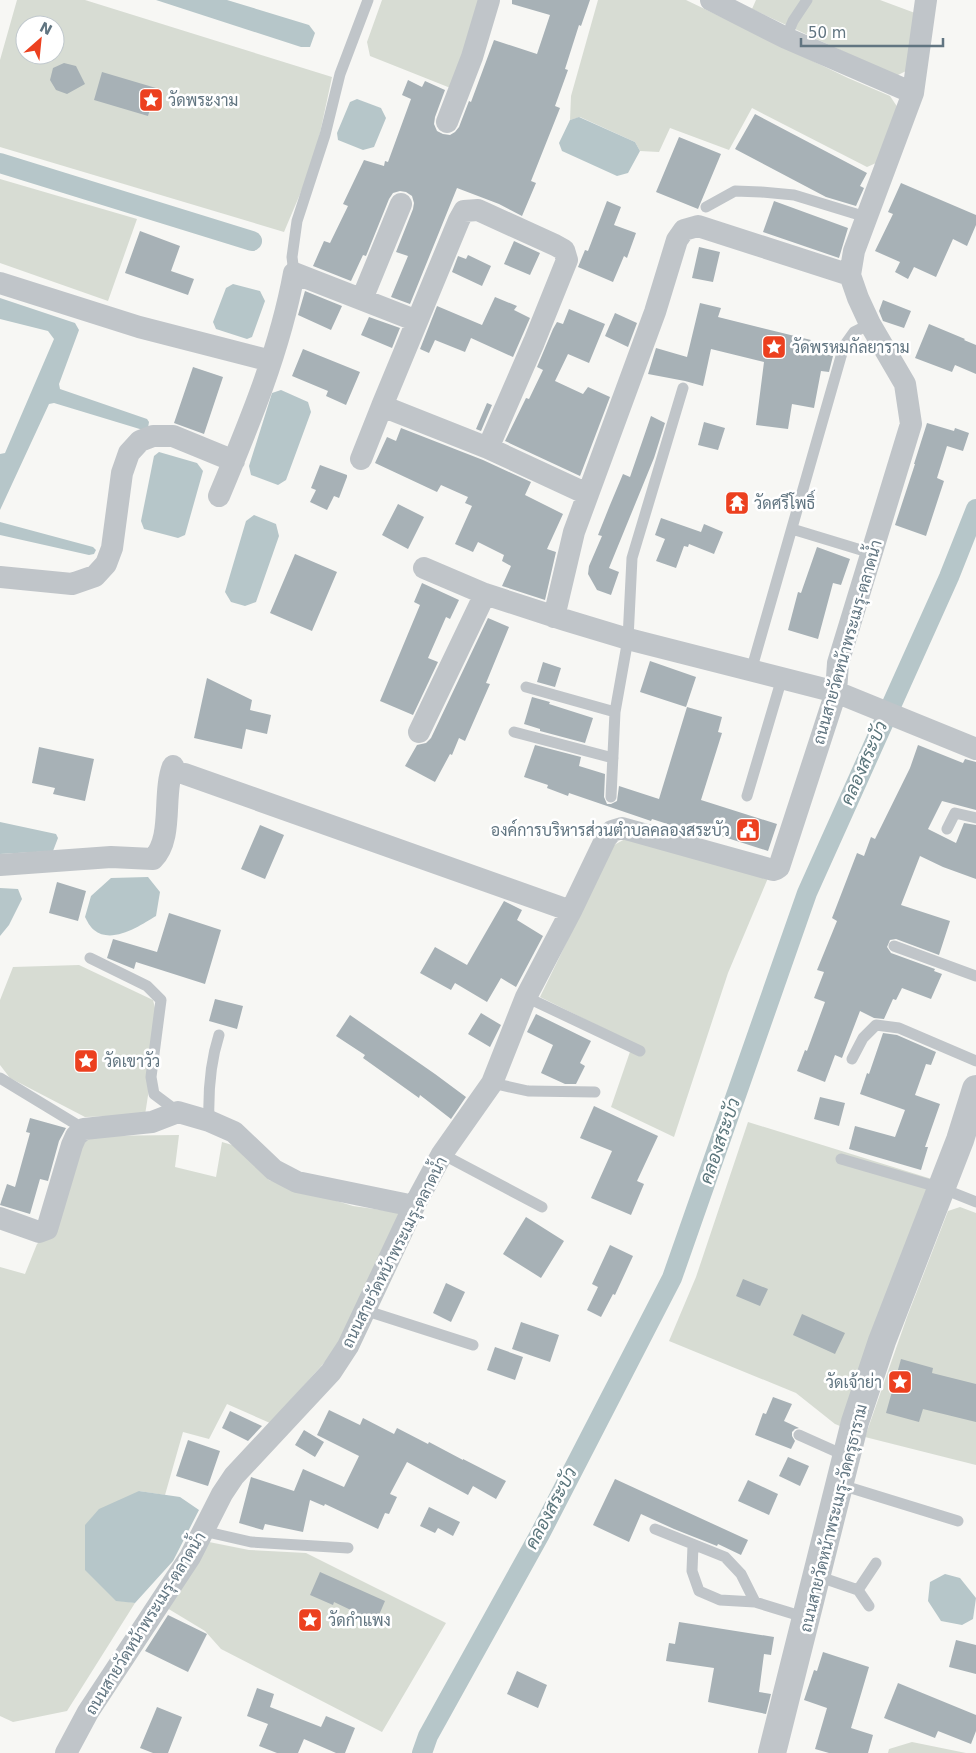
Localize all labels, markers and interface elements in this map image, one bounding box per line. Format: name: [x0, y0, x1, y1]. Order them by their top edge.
north arrow: [15, 15, 65, 65]
scale bar: [801, 15, 944, 47]
text: N: [37, 19, 55, 38]
text: 50 m: [808, 24, 846, 42]
place icon: วัดพระงาม: [138, 87, 164, 113]
place label: วัดพระงาม: [168, 90, 238, 110]
place icon: วัดพรหมกัลยาราม: [761, 334, 787, 360]
place label: วัดพรหมกัลยาราม: [792, 337, 910, 357]
place label: วัดศรีโพธิ์: [754, 489, 816, 513]
temple icon: วัดศรีโพธิ์: [724, 490, 750, 516]
street label: ถนนสายวัดหน้าพระเมรุ-ตลาดน้ำ: [804, 536, 888, 747]
water label: คลองสระบัว: [836, 718, 891, 808]
public building icon: องค์การบริหารส่วนตำบลคลองสระบัว: [735, 817, 761, 843]
place label: องค์การบริหารส่วนตำบลคลองสระบัว: [491, 818, 730, 840]
place icon: วัดเขาวัว: [73, 1048, 99, 1074]
place label: วัดเขาวัว: [104, 1051, 160, 1071]
water label: คลองสระบัว: [695, 1095, 744, 1187]
street label: ถนนสายวัดหน้าพระเมรุ-ตลาดน้ำ: [333, 1151, 453, 1352]
place icon: วัดเจ้าย่า: [887, 1369, 913, 1395]
place label: วัดเจ้าย่า: [826, 1372, 882, 1392]
street label: ถนนสายวัดหน้าพระเมรุ-วัดครุธาราม: [795, 1402, 873, 1635]
water label: คลองสระบัว: [520, 1463, 581, 1552]
street label: ถนนสายวัดหน้าพระเมรุ-ตลาดน้ำ: [77, 1526, 211, 1719]
place icon: วัดกำแพง: [297, 1607, 323, 1633]
place label: วัดกำแพง: [328, 1610, 391, 1630]

